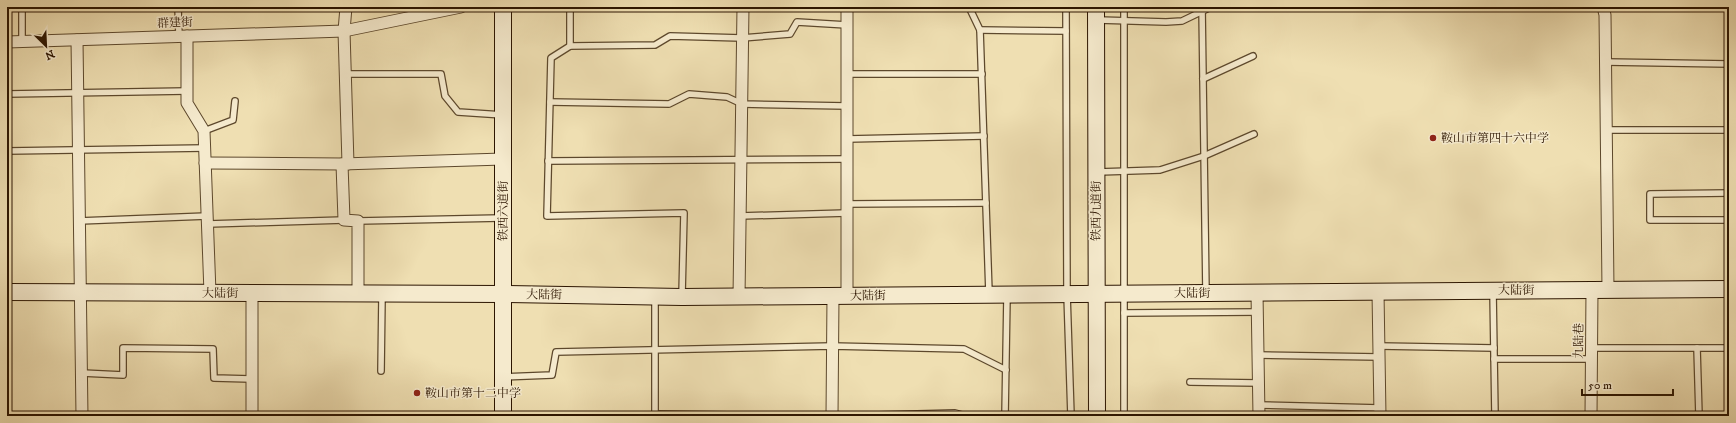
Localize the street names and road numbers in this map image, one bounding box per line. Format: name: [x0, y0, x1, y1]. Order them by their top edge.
street label: 群建街: [157, 15, 194, 31]
street label: 铁西六道街: [496, 180, 511, 241]
street label: 铁西九道街: [1089, 180, 1104, 241]
street label: 大陆街: [1498, 283, 1535, 298]
street label: 大陆街: [202, 286, 239, 301]
street label: 大陆街: [1174, 286, 1211, 301]
street label: 大陆街: [526, 287, 563, 303]
street label: 大陆街: [850, 288, 887, 304]
street label: 九陆巷: [1571, 323, 1587, 359]

